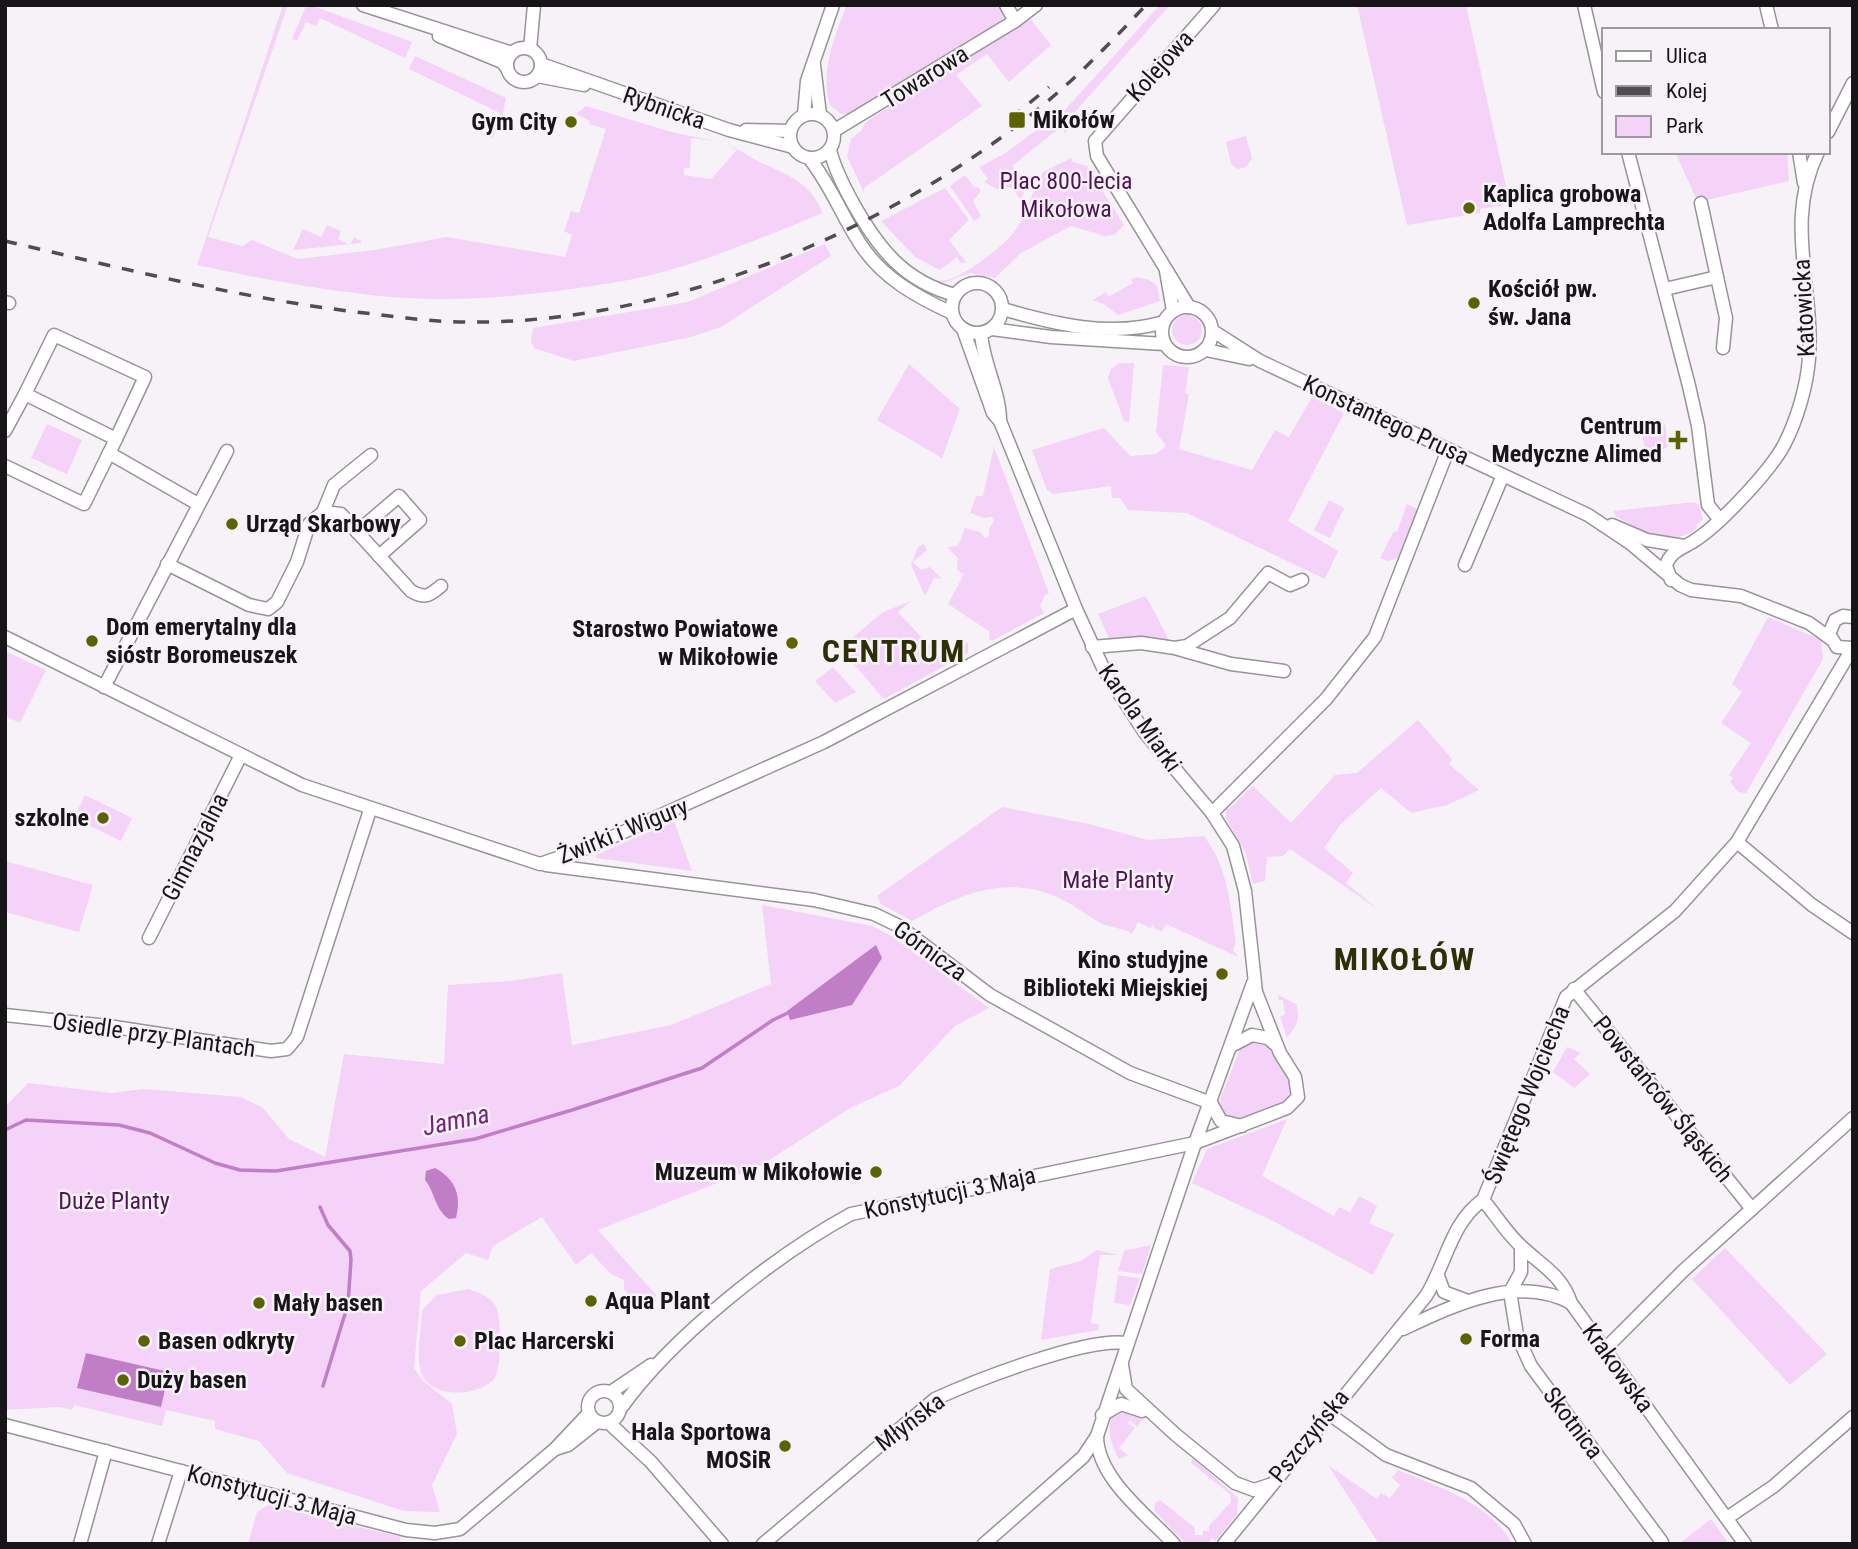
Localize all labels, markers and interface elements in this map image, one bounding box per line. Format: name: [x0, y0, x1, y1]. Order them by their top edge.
street label: Kolejowa: [1121, 25, 1199, 107]
legend: [1602, 28, 1830, 154]
street label: Towarowa: [877, 40, 973, 114]
text: Ulica: [1666, 44, 1707, 68]
text: Kolej: [1666, 79, 1707, 103]
street label: Rybnicka: [619, 81, 709, 135]
place label: Mikołów: [1033, 106, 1115, 134]
place label: Gym City: [471, 108, 557, 136]
marker: Mikołów: [1007, 110, 1027, 130]
marker: Gym City: [563, 114, 579, 130]
text: Park: [1666, 114, 1704, 138]
park label: Plac 800-lecia Mikołowa: [999, 167, 1133, 223]
place label: Kaplica grobowa Adolfa Lamprechta: [1483, 180, 1665, 236]
marker: Kaplica grobowa Adolfa Lamprechta: [1461, 200, 1477, 216]
street label: Katowicka: [1787, 258, 1821, 358]
place label: Kościół pw. św. Jana: [1488, 275, 1598, 331]
marker: Kościół pw. św. Jana: [1466, 295, 1482, 311]
street label: Konstantego Prusa: [1299, 369, 1473, 471]
place label: Centrum Medyczne Alimed: [1492, 412, 1662, 468]
marker: Centrum Medyczne Alimed: [1668, 430, 1688, 450]
place label: Urząd Skarbowy: [246, 510, 401, 538]
marker: Urząd Skarbowy: [224, 516, 240, 532]
place label: Dom emerytalny dla sióstr Boromeuszek: [106, 613, 298, 669]
place label: Starostwo Powiatowe w Mikołowie: [572, 615, 778, 671]
district label: CENTRUM: [822, 632, 966, 670]
marker: Dom emerytalny dla sióstr Boromeuszek: [84, 633, 100, 649]
marker: Starostwo Powiatowe w Mikołowie: [784, 635, 800, 651]
street label: Karola Miarki: [1093, 659, 1187, 777]
street label: Gimnazjalna: [156, 789, 234, 905]
street label: Żwirki i Wigury: [554, 792, 692, 870]
place label: szkolne: [14, 804, 89, 832]
marker: szkolne: [95, 810, 111, 826]
park label: Małe Planty: [1062, 866, 1174, 894]
street label: Górnicza: [888, 915, 972, 987]
district label: MIKOŁÓW: [1334, 940, 1476, 978]
place label: Kino studyjne Biblioteki Miejskiej: [1023, 946, 1208, 1002]
marker: Kino studyjne Biblioteki Miejskiej: [1214, 966, 1230, 982]
street label: Świętego Wojciecha: [1478, 1002, 1576, 1188]
street label: Osiedle przy Plantach: [51, 1007, 257, 1063]
street label: Powstańców Śląskich: [1587, 1010, 1739, 1188]
water label: Jamna: [420, 1098, 492, 1142]
place label: Muzeum w Mikołowie: [655, 1158, 862, 1186]
street label: Konstytucji 3 Maja: [862, 1161, 1038, 1225]
marker: Muzeum w Mikołowie: [868, 1164, 884, 1180]
park label: Duże Planty: [58, 1187, 170, 1215]
place label: Aqua Plant: [605, 1287, 710, 1315]
place label: Mały basen: [273, 1289, 383, 1317]
marker: Aqua Plant: [583, 1293, 599, 1309]
marker: Mały basen: [251, 1295, 267, 1311]
street label: Krakowska: [1576, 1318, 1660, 1418]
place label: Forma: [1480, 1325, 1540, 1353]
place label: Basen odkryty: [158, 1327, 295, 1355]
place label: Plac Harcerski: [474, 1327, 614, 1355]
marker: Forma: [1458, 1331, 1474, 1347]
marker: Basen odkryty: [136, 1333, 152, 1349]
marker: Plac Harcerski: [452, 1333, 468, 1349]
place label: Duży basen: [137, 1366, 247, 1394]
marker: Duży basen: [115, 1372, 131, 1388]
street label: Skotnica: [1537, 1382, 1609, 1464]
street label: Pszczyńska: [1263, 1384, 1355, 1488]
street label: Młyńska: [870, 1387, 950, 1457]
place label: Hala Sportowa MOSiR: [631, 1418, 771, 1474]
marker: Hala Sportowa MOSiR: [777, 1438, 793, 1454]
street label: Konstytucji 3 Maja: [184, 1459, 360, 1531]

